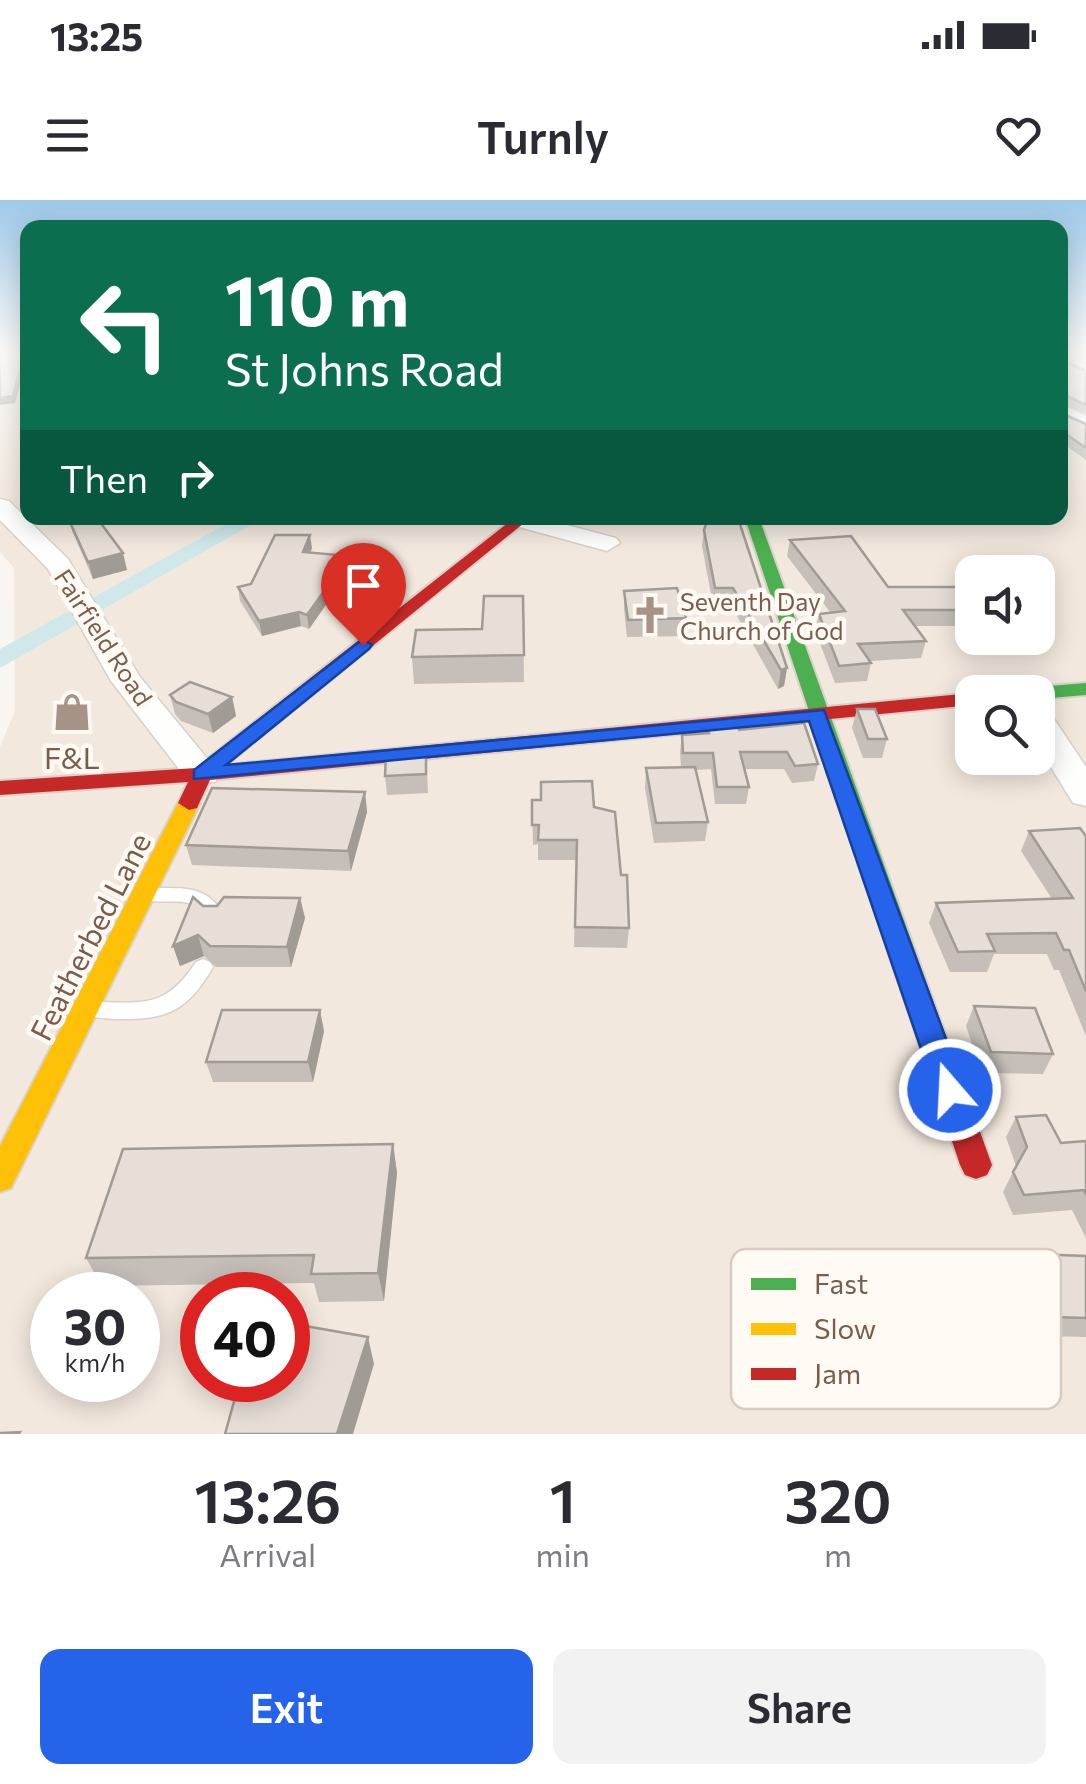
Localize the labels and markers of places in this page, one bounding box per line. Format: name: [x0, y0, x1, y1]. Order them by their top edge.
pin: [321, 543, 406, 646]
place label: Seventh Day Church of God: [680, 586, 844, 645]
church icon: Seventh Day Church of God: [629, 594, 671, 636]
shop icon: F&L: [51, 691, 93, 733]
place label: F&L: [44, 738, 100, 775]

